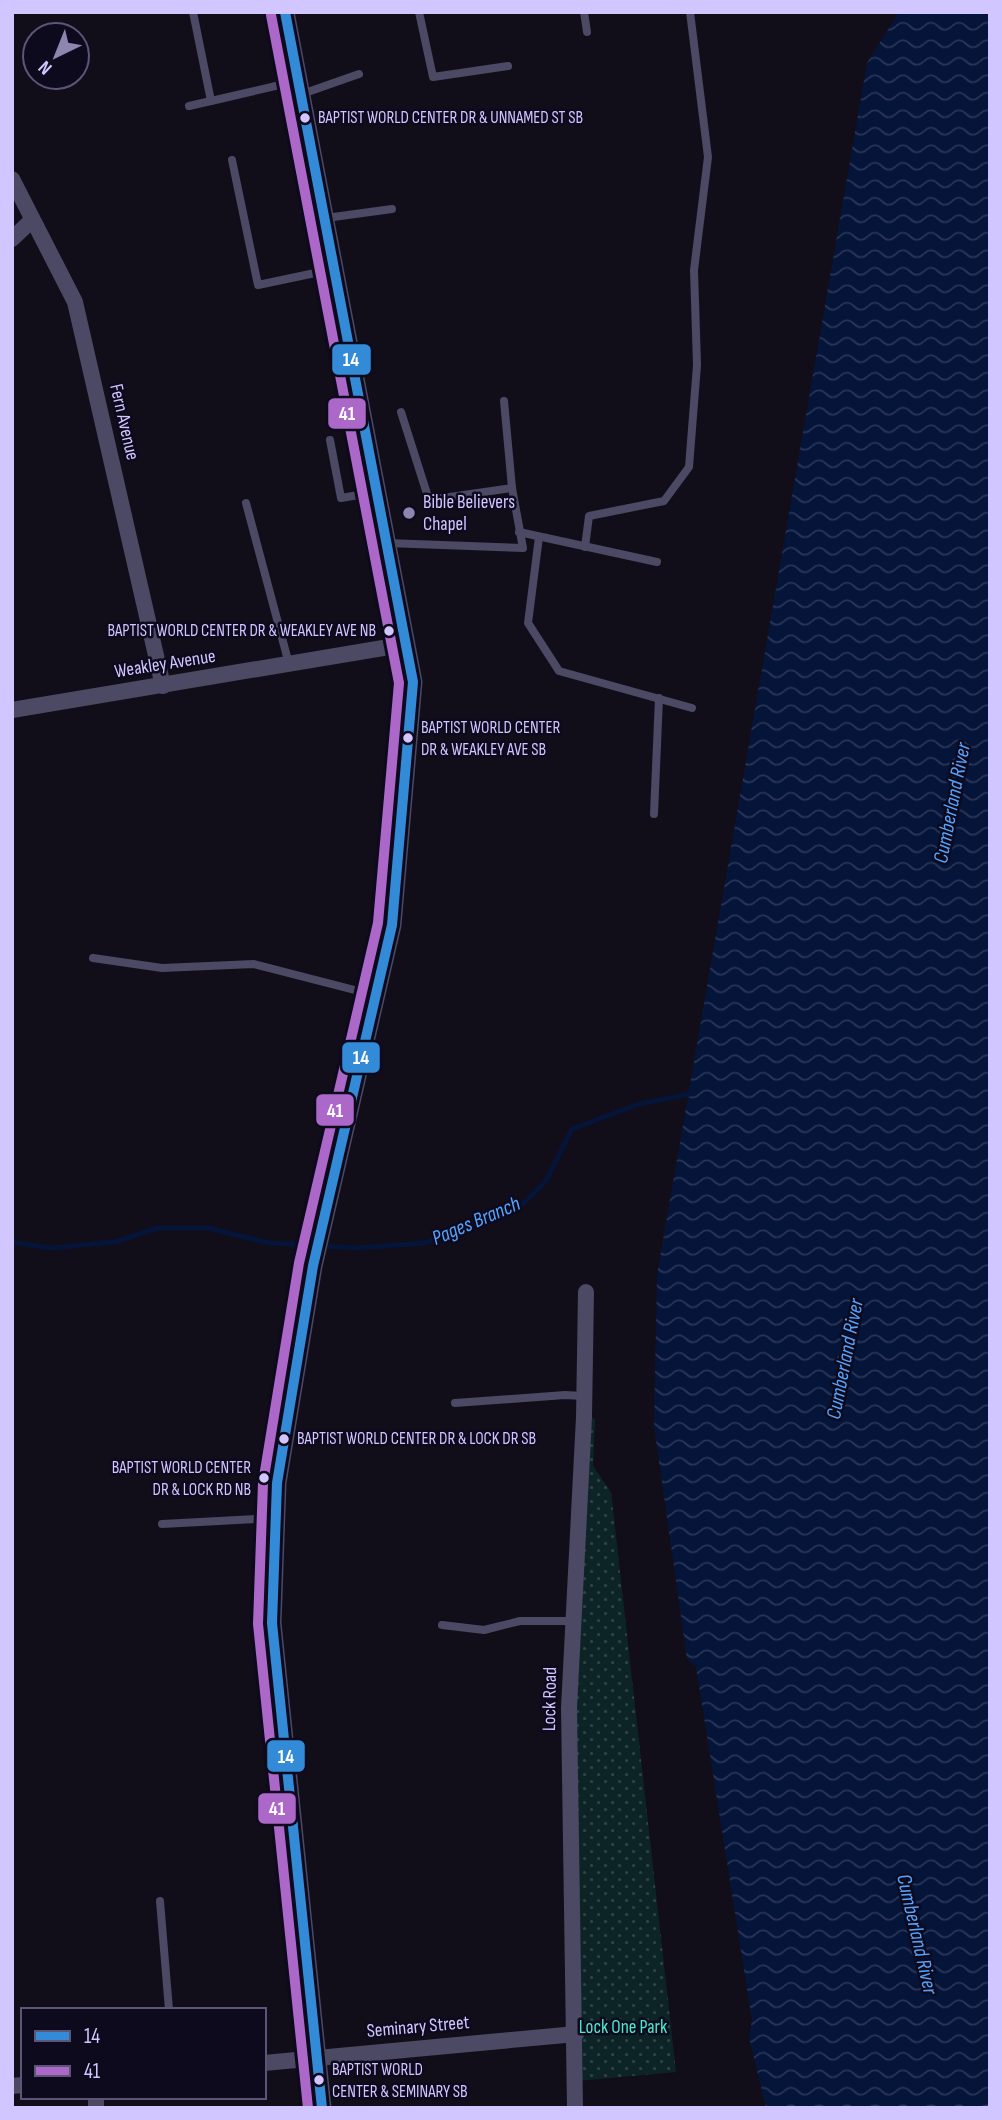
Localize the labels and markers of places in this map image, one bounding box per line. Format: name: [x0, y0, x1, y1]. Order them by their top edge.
place label: BAPTIST WORLD CENTER DR & UNNAMED ST SB: [318, 108, 583, 128]
marker: BAPTIST WORLD CENTER DR & UNNAMED ST SB: [298, 111, 312, 125]
place label: Bible Believers Chapel: [423, 491, 515, 536]
marker: Bible Believers Chapel: [401, 505, 417, 521]
place label: BAPTIST WORLD CENTER DR & WEAKLEY AVE NB: [107, 621, 376, 641]
marker: BAPTIST WORLD CENTER DR & WEAKLEY AVE NB: [382, 624, 396, 638]
place label: BAPTIST WORLD CENTER DR & WEAKLEY AVE SB: [421, 718, 560, 760]
marker: BAPTIST WORLD CENTER DR & WEAKLEY AVE SB: [401, 731, 415, 745]
place label: BAPTIST WORLD CENTER DR & LOCK DR SB: [297, 1429, 536, 1449]
marker: BAPTIST WORLD CENTER DR & LOCK DR SB: [277, 1432, 291, 1446]
place label: BAPTIST WORLD CENTER DR & LOCK RD NB: [112, 1458, 251, 1500]
marker: BAPTIST WORLD CENTER DR & LOCK RD NB: [257, 1471, 271, 1485]
place label: BAPTIST WORLD CENTER & SEMINARY SB: [332, 2060, 468, 2102]
marker: BAPTIST WORLD CENTER & SEMINARY SB: [312, 2073, 326, 2087]

